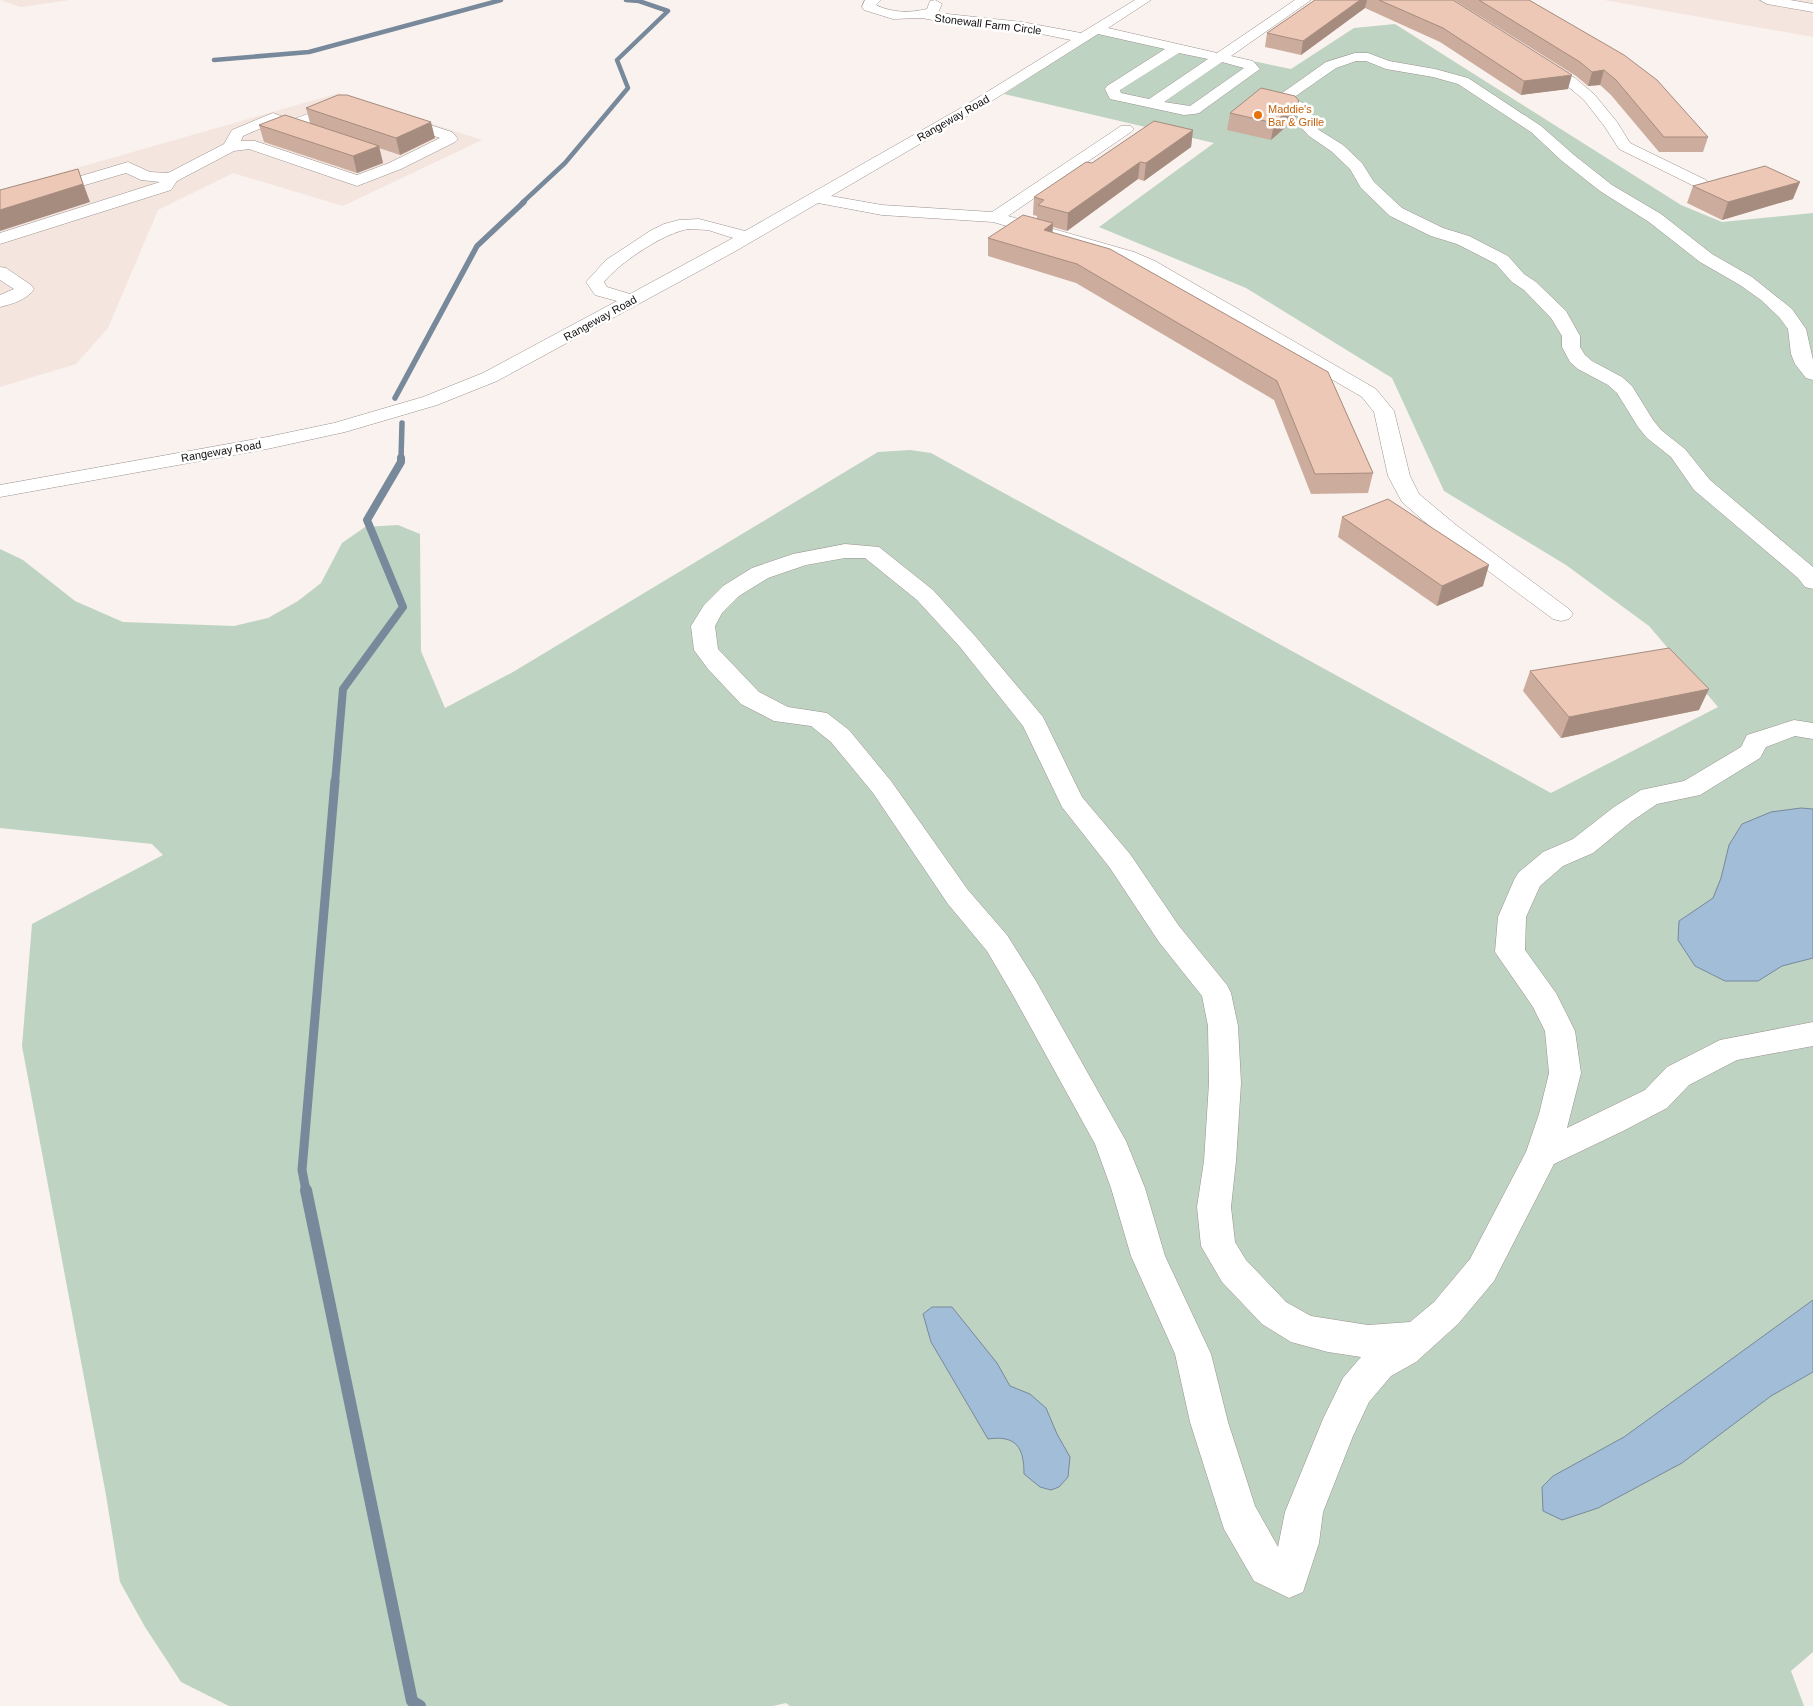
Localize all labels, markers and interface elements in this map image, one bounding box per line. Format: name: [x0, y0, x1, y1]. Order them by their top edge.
street label: Stonewall Farm Circle: [934, 11, 1042, 37]
street label: Rangeway Road: [915, 92, 991, 144]
place label: Maddie's Bar & Grille: [1268, 103, 1324, 128]
marker: Maddie's Bar & Grille: [1252, 109, 1264, 121]
street label: Rangeway Road: [562, 293, 638, 343]
street label: Rangeway Road: [180, 438, 262, 464]

